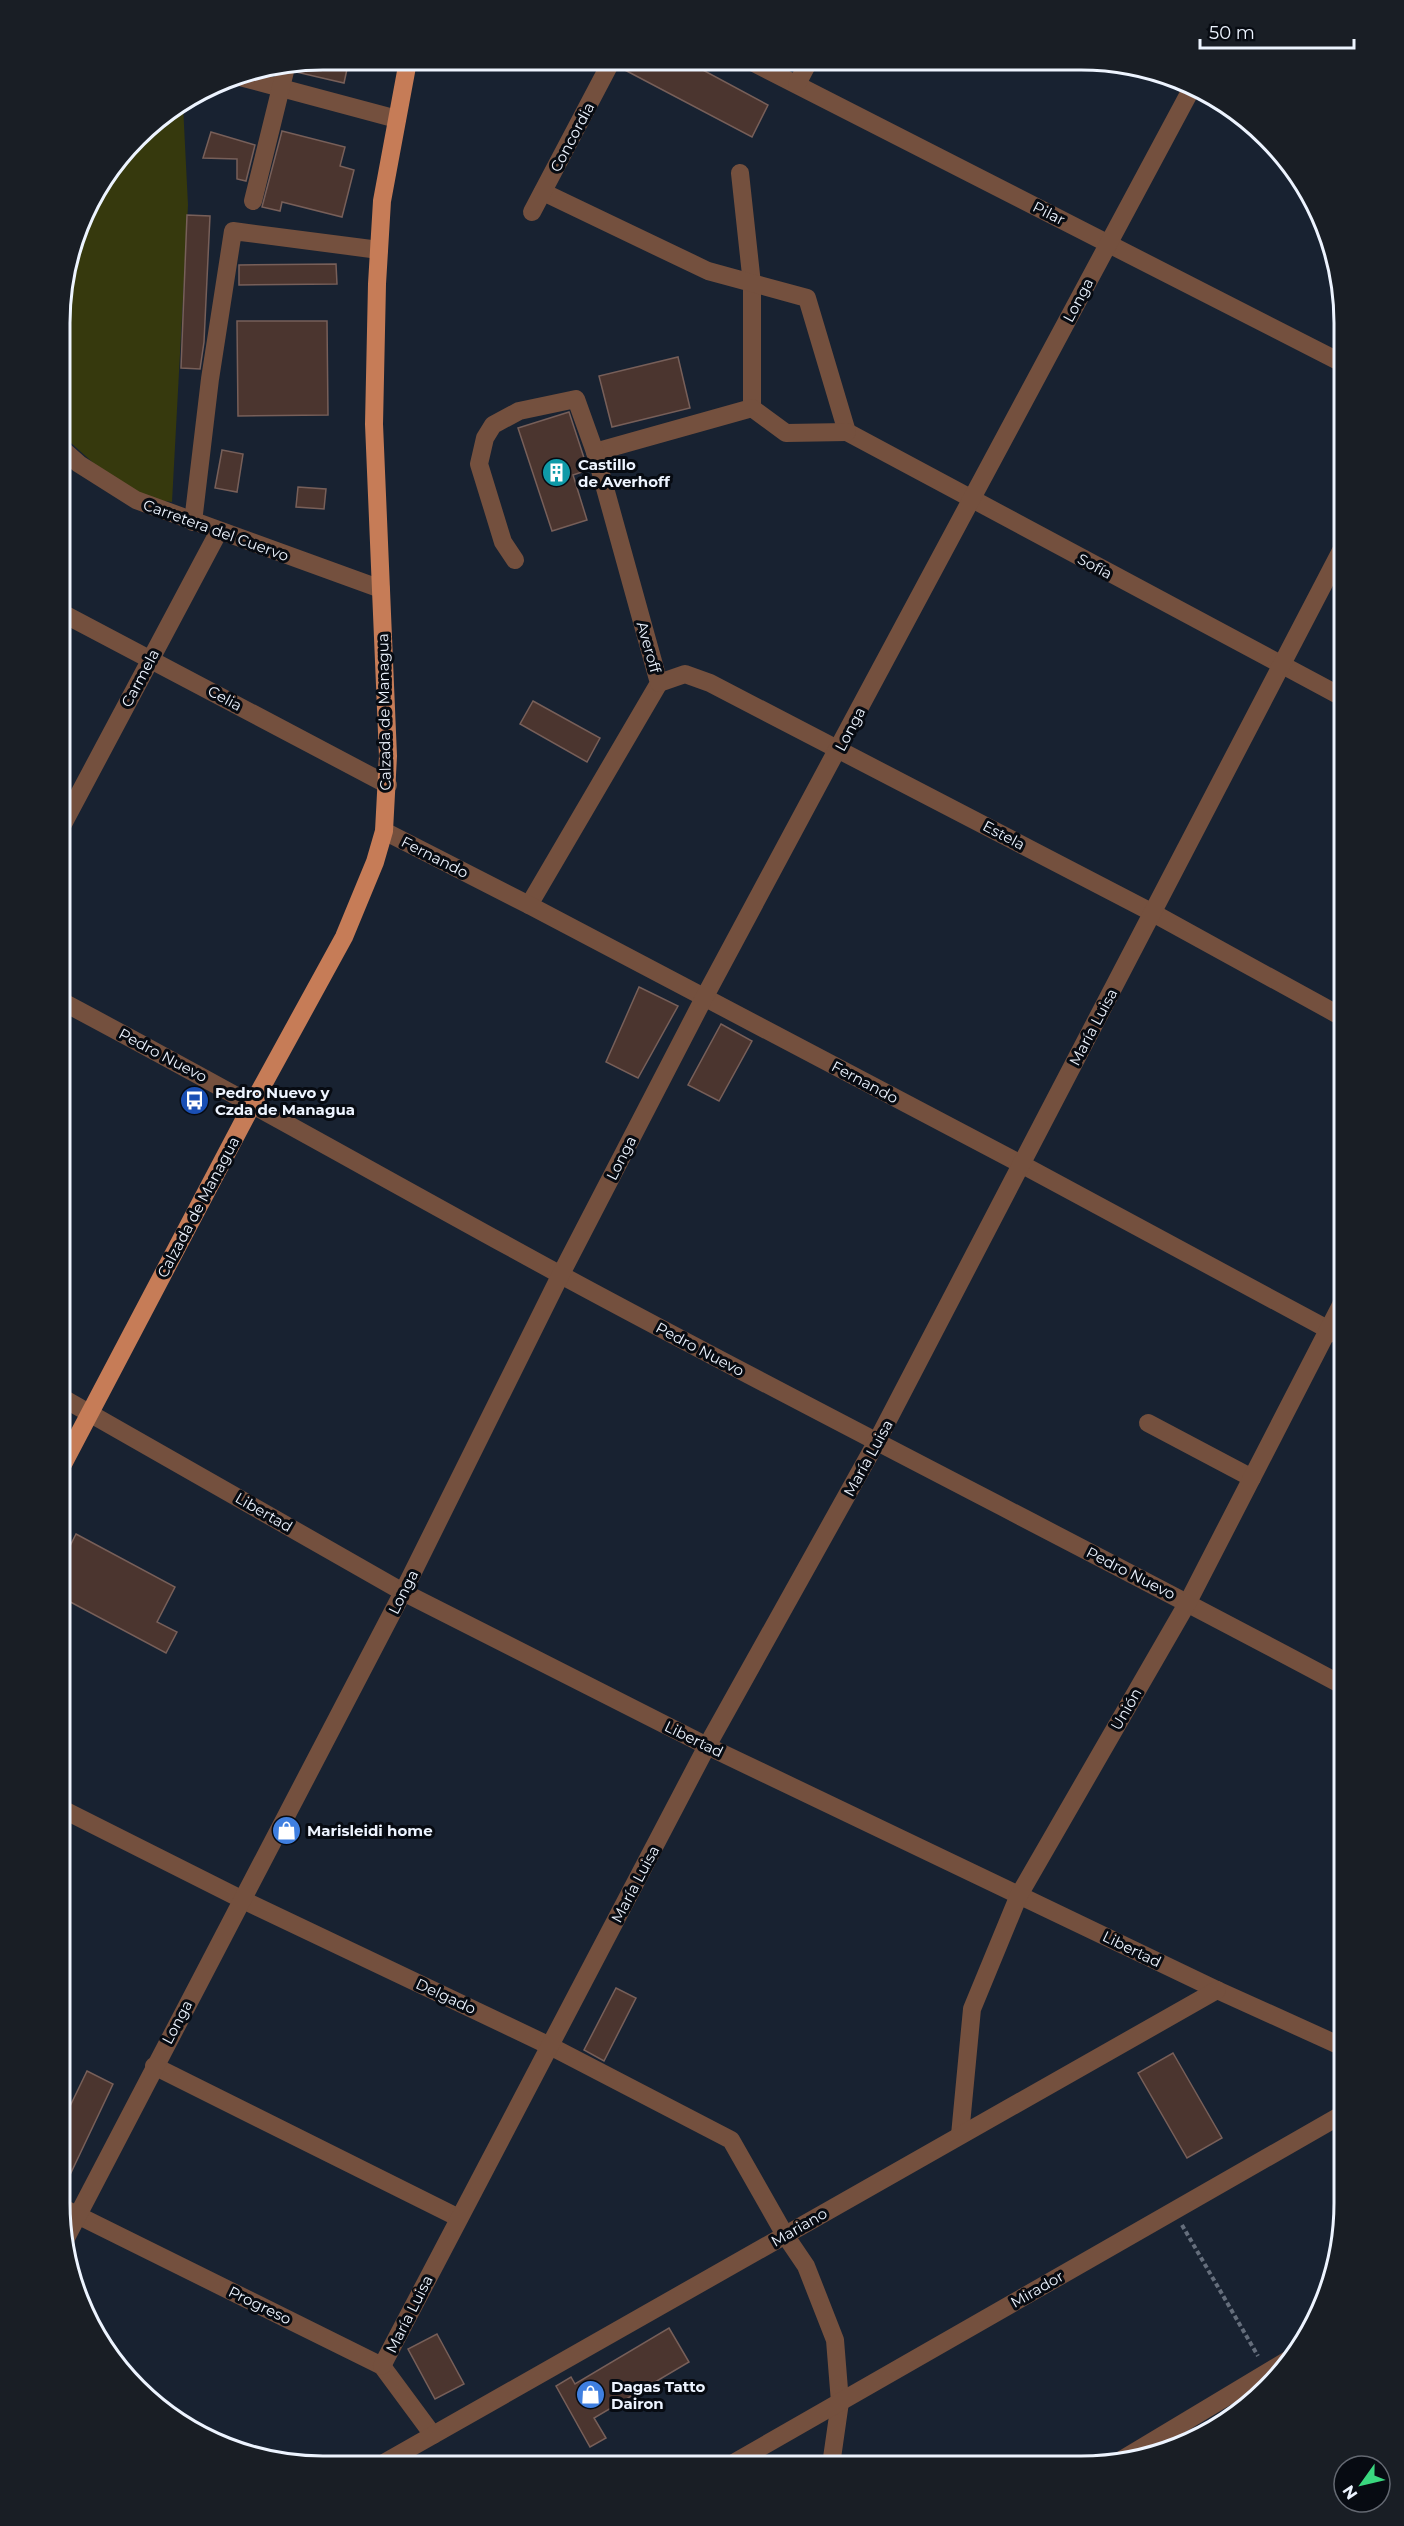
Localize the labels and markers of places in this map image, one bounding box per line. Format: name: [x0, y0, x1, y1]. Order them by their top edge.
place label: Castillo de Averhoff: [578, 455, 671, 491]
building icon: Castillo de Averhoff: [541, 457, 573, 489]
place label: Pedro Nuevo y Czda de Managua: [215, 1083, 355, 1119]
bus stop icon: Pedro Nuevo y Czda de Managua: [178, 1085, 210, 1117]
shop icon: Marisleidi home: [270, 1814, 302, 1846]
place label: Marisleidi home: [307, 1821, 433, 1840]
place label: Dagas Tatto Dairon: [611, 2377, 705, 2413]
shop icon: Dagas Tatto Dairon: [574, 2379, 606, 2411]

